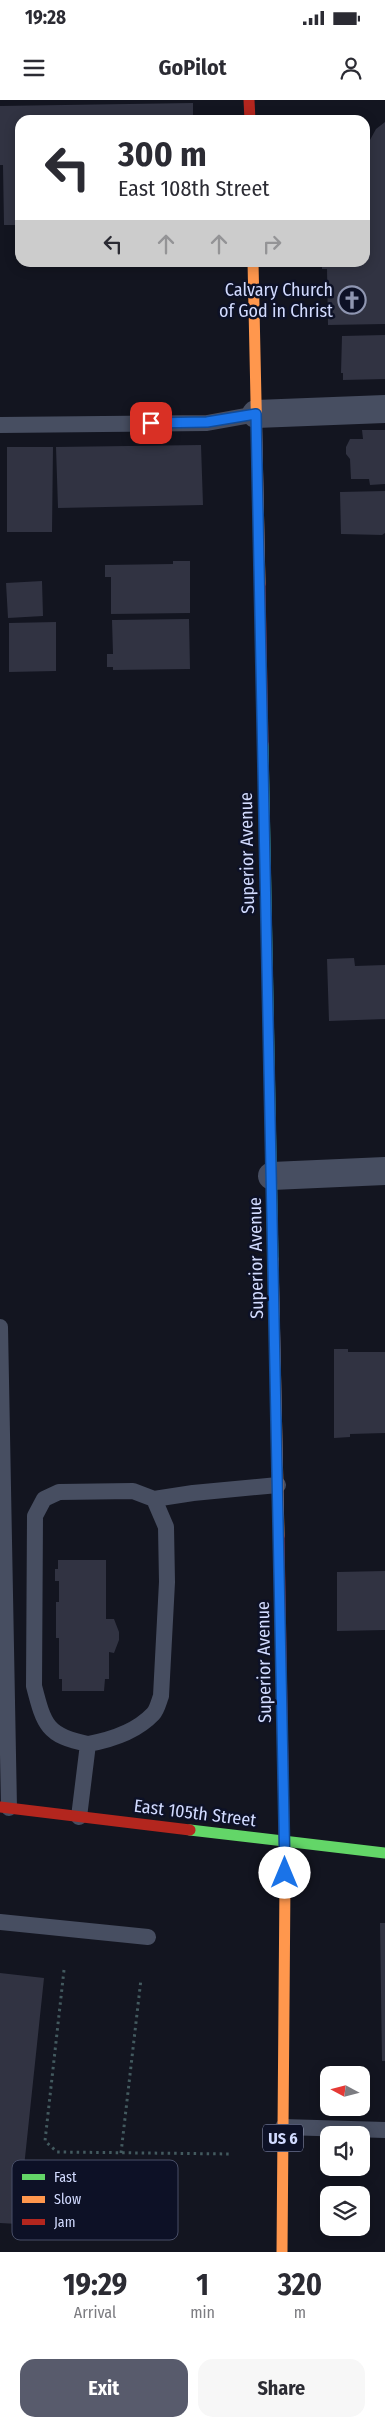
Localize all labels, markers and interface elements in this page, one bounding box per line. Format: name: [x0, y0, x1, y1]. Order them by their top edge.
text: 19:28: [25, 6, 66, 29]
icon: menu: [20, 54, 48, 82]
text: GoPilot: [159, 54, 226, 81]
icon: person: [337, 54, 365, 82]
text: 300 m: [118, 133, 207, 175]
icon: left: [35, 135, 100, 200]
text: East 108th Street: [118, 175, 270, 202]
icon: left: [99, 230, 127, 258]
icon: ahead: [152, 230, 180, 258]
icon: ahead: [205, 230, 233, 258]
icon: right: [258, 230, 286, 258]
place label: Calvary Church of God in Christ: [219, 279, 333, 322]
church icon: Calvary Church of God in Christ: [337, 285, 367, 315]
pin: [130, 402, 172, 444]
icon: arrive: [137, 409, 165, 437]
street label: Superior Avenue: [235, 792, 259, 914]
street label: Superior Avenue: [244, 1197, 268, 1319]
street label: Superior Avenue: [252, 1601, 276, 1723]
street label: East 105th Street: [133, 1795, 258, 1831]
position arrow: [258, 1846, 310, 1898]
north arrow: [320, 2066, 370, 2116]
map controls: [320, 2066, 370, 2236]
road number: US 6: [263, 2125, 303, 2152]
button: sound: [320, 2126, 370, 2176]
legend: [12, 2160, 178, 2240]
text: Fast: [54, 2169, 77, 2186]
button: layers: [320, 2186, 370, 2236]
text: Slow: [54, 2191, 81, 2208]
text: Jam: [54, 2214, 75, 2231]
text: 19:29: [63, 2267, 127, 2303]
text: 1: [196, 2267, 209, 2303]
text: 320: [278, 2267, 322, 2303]
text: Arrival: [74, 2303, 116, 2322]
text: min: [190, 2303, 215, 2322]
text: m: [294, 2303, 306, 2322]
button: Exit: [20, 2359, 188, 2417]
button: Share: [198, 2359, 365, 2417]

